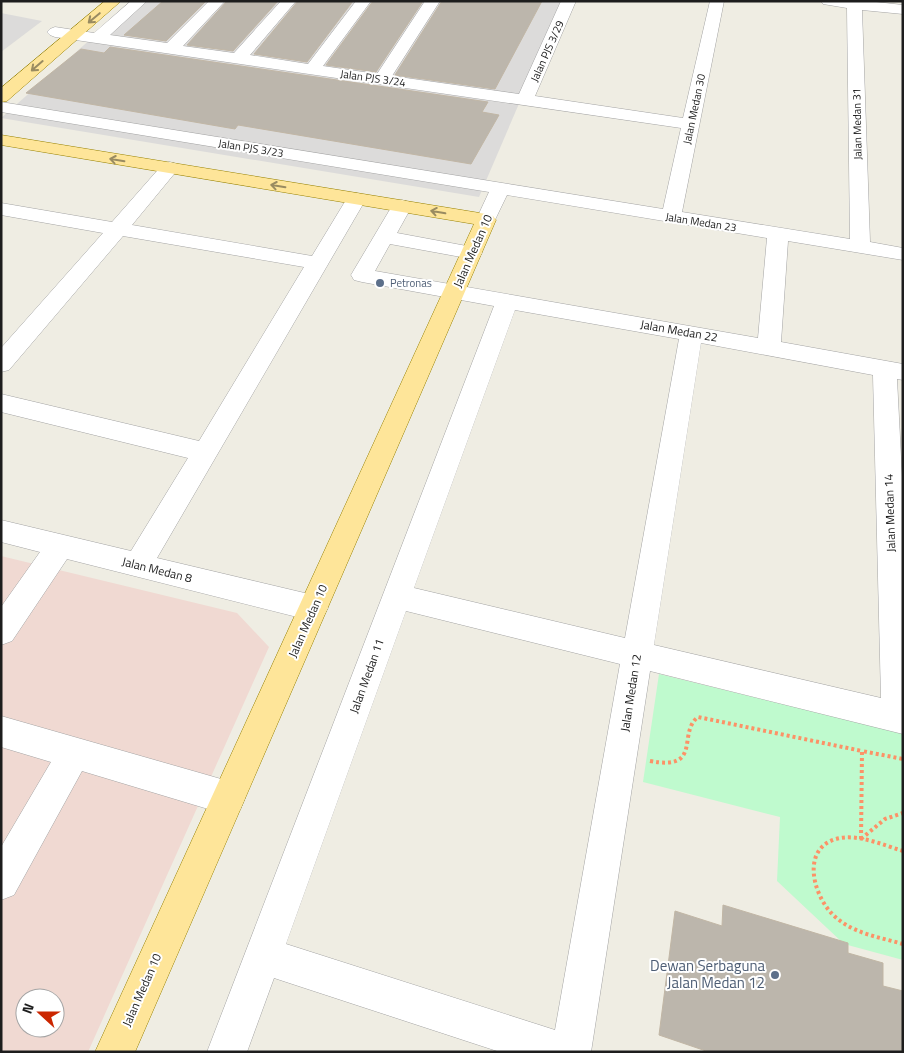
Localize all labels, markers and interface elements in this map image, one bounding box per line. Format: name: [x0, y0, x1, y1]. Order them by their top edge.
one-way arrow: [87, 13, 100, 24]
street label: Jalan PJS 3/29: [526, 18, 568, 84]
one-way arrow: [31, 60, 44, 72]
street label: Jalan PJS 3/24: [339, 65, 407, 91]
street label: Jalan Medan 30: [679, 72, 709, 146]
street label: Jalan Medan 31: [848, 88, 866, 160]
street label: Jalan PJS 3/23: [217, 135, 285, 161]
one-way arrow: [110, 154, 126, 164]
one-way arrow: [270, 180, 286, 190]
one-way arrow: [431, 207, 447, 217]
street label: Jalan Medan 23: [664, 208, 738, 236]
street label: Jalan Medan 10: [448, 211, 497, 290]
place label: Petronas: [390, 275, 432, 291]
marker: Petronas: [374, 277, 386, 289]
street label: Jalan Medan 22: [639, 314, 719, 347]
street label: Jalan Medan 14: [879, 473, 900, 552]
street label: Jalan Medan 8: [120, 552, 194, 587]
street label: Jalan Medan 10: [283, 581, 332, 660]
street label: Jalan Medan 11: [344, 636, 389, 716]
street label: Jalan Medan 12: [615, 653, 646, 733]
street label: Jalan Medan 10: [117, 950, 166, 1029]
place label: Dewan Serbaguna Jalan Medan 12: [650, 954, 765, 994]
marker: Dewan Serbaguna Jalan Medan 12: [769, 969, 781, 981]
north arrow: [15, 988, 65, 1038]
text: N: [16, 1000, 39, 1016]

